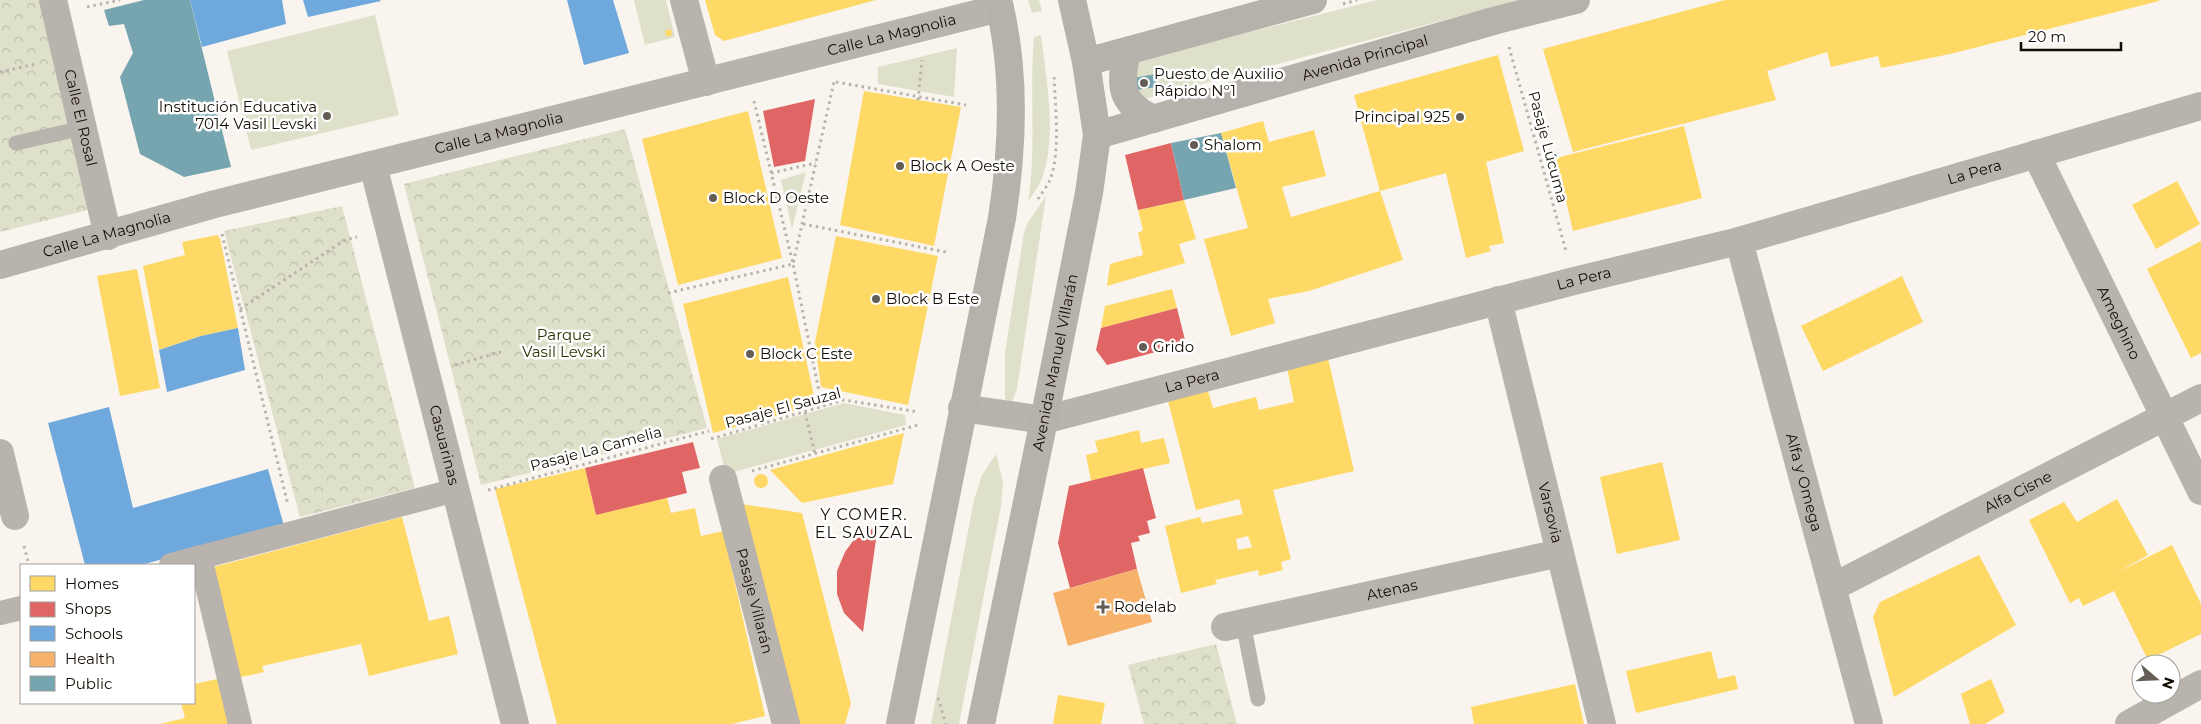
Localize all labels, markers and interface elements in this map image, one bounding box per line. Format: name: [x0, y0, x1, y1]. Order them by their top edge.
street label: Calle La Magnolia: [825, 9, 958, 60]
scale bar: [2021, 20, 2121, 52]
text: 20 m: [2028, 27, 2066, 46]
street label: Avenida Principal: [1300, 30, 1430, 85]
place label: Puesto de Auxilio Rápido N°1: [1154, 64, 1284, 100]
street label: Calle El Rosal: [60, 67, 101, 168]
marker: Puesto de Auxilio Rápido N°1: [1138, 77, 1150, 89]
street label: Pasaje Lúcuma: [1524, 89, 1573, 205]
place label: Institución Educativa 7014 Vasil Levski: [159, 97, 317, 133]
street label: Calle La Magnolia: [432, 107, 565, 158]
place label: Principal 925: [1354, 107, 1450, 126]
marker: Institución Educativa 7014 Vasil Levski: [321, 110, 333, 122]
marker: Principal 925: [1454, 111, 1466, 123]
place label: Shalom: [1204, 135, 1262, 154]
marker: Shalom: [1188, 139, 1200, 151]
street label: La Pera: [1945, 155, 2004, 189]
place label: Block A Oeste: [910, 156, 1015, 175]
marker: Block A Oeste: [894, 160, 906, 172]
place label: Block D Oeste: [723, 188, 829, 207]
marker: Block D Oeste: [707, 192, 719, 204]
street label: Calle La Magnolia: [41, 207, 173, 261]
street label: La Pera: [1554, 262, 1613, 294]
street label: Avenida Manuel Villarán: [1028, 272, 1082, 453]
street label: Ameghino: [2093, 283, 2145, 363]
place label: Block B Este: [886, 289, 979, 308]
marker: Block B Este: [870, 293, 882, 305]
park label: Parque Vasil Levski: [522, 325, 606, 361]
place label: Grido: [1153, 337, 1194, 356]
marker: Grido: [1137, 341, 1149, 353]
place label: Block C Este: [760, 344, 853, 363]
marker: Block C Este: [744, 348, 756, 360]
street label: La Pera: [1163, 364, 1221, 397]
street label: Pasaje El Sauzal: [723, 383, 843, 432]
street label: Casuarinas: [425, 403, 464, 487]
street label: Pasaje La Camelia: [528, 422, 664, 475]
street label: Alfa y Omega: [1782, 431, 1827, 534]
street label: Alfa Cisne: [1981, 466, 2055, 517]
street label: Varsovia: [1534, 480, 1567, 545]
district label: Y COMER. EL SAUZAL: [815, 505, 913, 542]
street label: Pasaje Villarán: [732, 546, 778, 656]
legend: [20, 564, 195, 704]
text: Homes: [65, 574, 119, 593]
street label: Atenas: [1364, 575, 1419, 605]
place label: Rodelab: [1114, 597, 1177, 616]
text: Shops: [65, 599, 111, 618]
marker: Rodelab: [1096, 600, 1110, 614]
text: Schools: [65, 624, 123, 643]
text: Health: [65, 649, 115, 668]
north arrow: [2131, 654, 2181, 704]
text: Public: [65, 674, 113, 693]
text: N: [2158, 675, 2179, 692]

